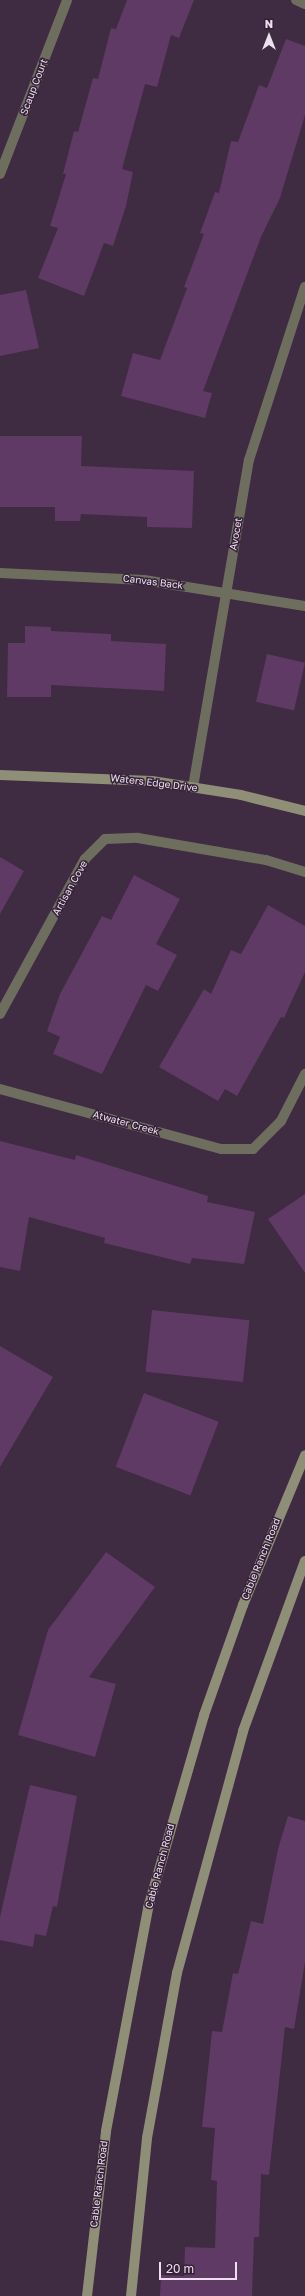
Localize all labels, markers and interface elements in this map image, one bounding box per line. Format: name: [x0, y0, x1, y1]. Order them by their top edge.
north arrow: [249, 16, 289, 56]
text: N: [265, 17, 273, 30]
street label: Scaup Court: [18, 57, 50, 117]
street label: Avocet: [227, 517, 245, 551]
street label: Canvas Back: [122, 572, 184, 592]
street label: Waters Edge Drive: [110, 772, 198, 794]
street label: Artisan Cove: [50, 858, 90, 918]
street label: Atwater Creek: [92, 1108, 160, 1138]
street label: Cable Ranch Road: [239, 1516, 283, 1602]
street label: Cable Ranch Road: [143, 1822, 177, 1910]
street label: Cable Ranch Road: [88, 2140, 110, 2228]
scale bar: [161, 2254, 239, 2280]
text: 20 m: [166, 2261, 194, 2276]

